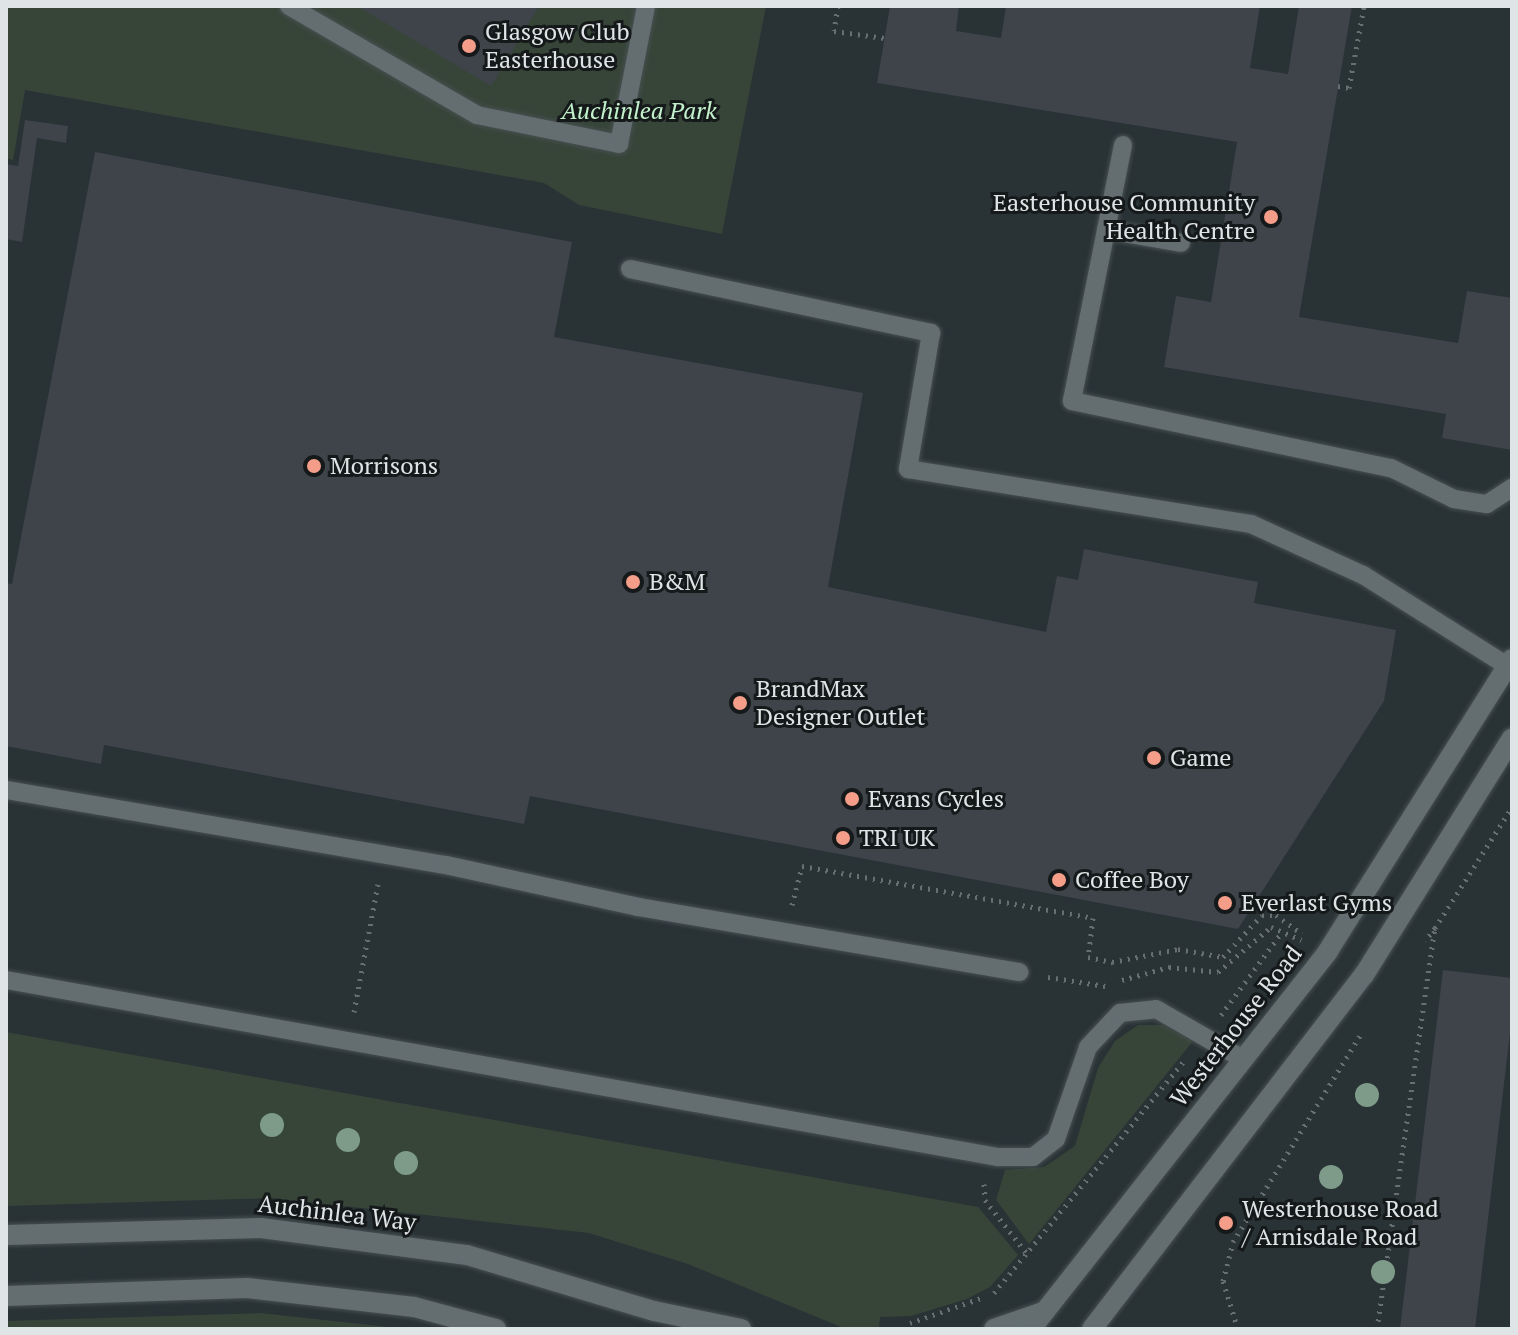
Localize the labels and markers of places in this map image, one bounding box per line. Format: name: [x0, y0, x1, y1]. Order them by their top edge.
place label: Glasgow Club Easterhouse: [485, 18, 630, 74]
marker: Glasgow Club Easterhouse: [460, 37, 478, 55]
place label: Easterhouse Community Health Centre: [993, 189, 1255, 245]
marker: Easterhouse Community Health Centre: [1262, 208, 1280, 226]
place label: Morrisons: [330, 452, 438, 480]
marker: Morrisons: [305, 457, 323, 475]
place label: B&M: [649, 568, 705, 596]
marker: B&M: [624, 573, 642, 591]
place label: BrandMax Designer Outlet: [756, 675, 925, 731]
marker: BrandMax Designer Outlet: [731, 694, 749, 712]
place label: Game: [1170, 744, 1231, 772]
marker: Game: [1145, 749, 1163, 767]
place label: Evans Cycles: [868, 785, 1004, 813]
marker: Evans Cycles: [843, 790, 861, 808]
place label: TRI UK: [859, 824, 935, 852]
marker: TRI UK: [834, 829, 852, 847]
place label: Coffee Boy: [1075, 866, 1189, 894]
marker: Coffee Boy: [1050, 871, 1068, 889]
place label: Everlast Gyms: [1241, 889, 1392, 917]
marker: Everlast Gyms: [1216, 894, 1234, 912]
place label: Westerhouse Road / Arnisdale Road: [1242, 1195, 1438, 1251]
marker: Westerhouse Road / Arnisdale Road: [1217, 1214, 1235, 1232]

